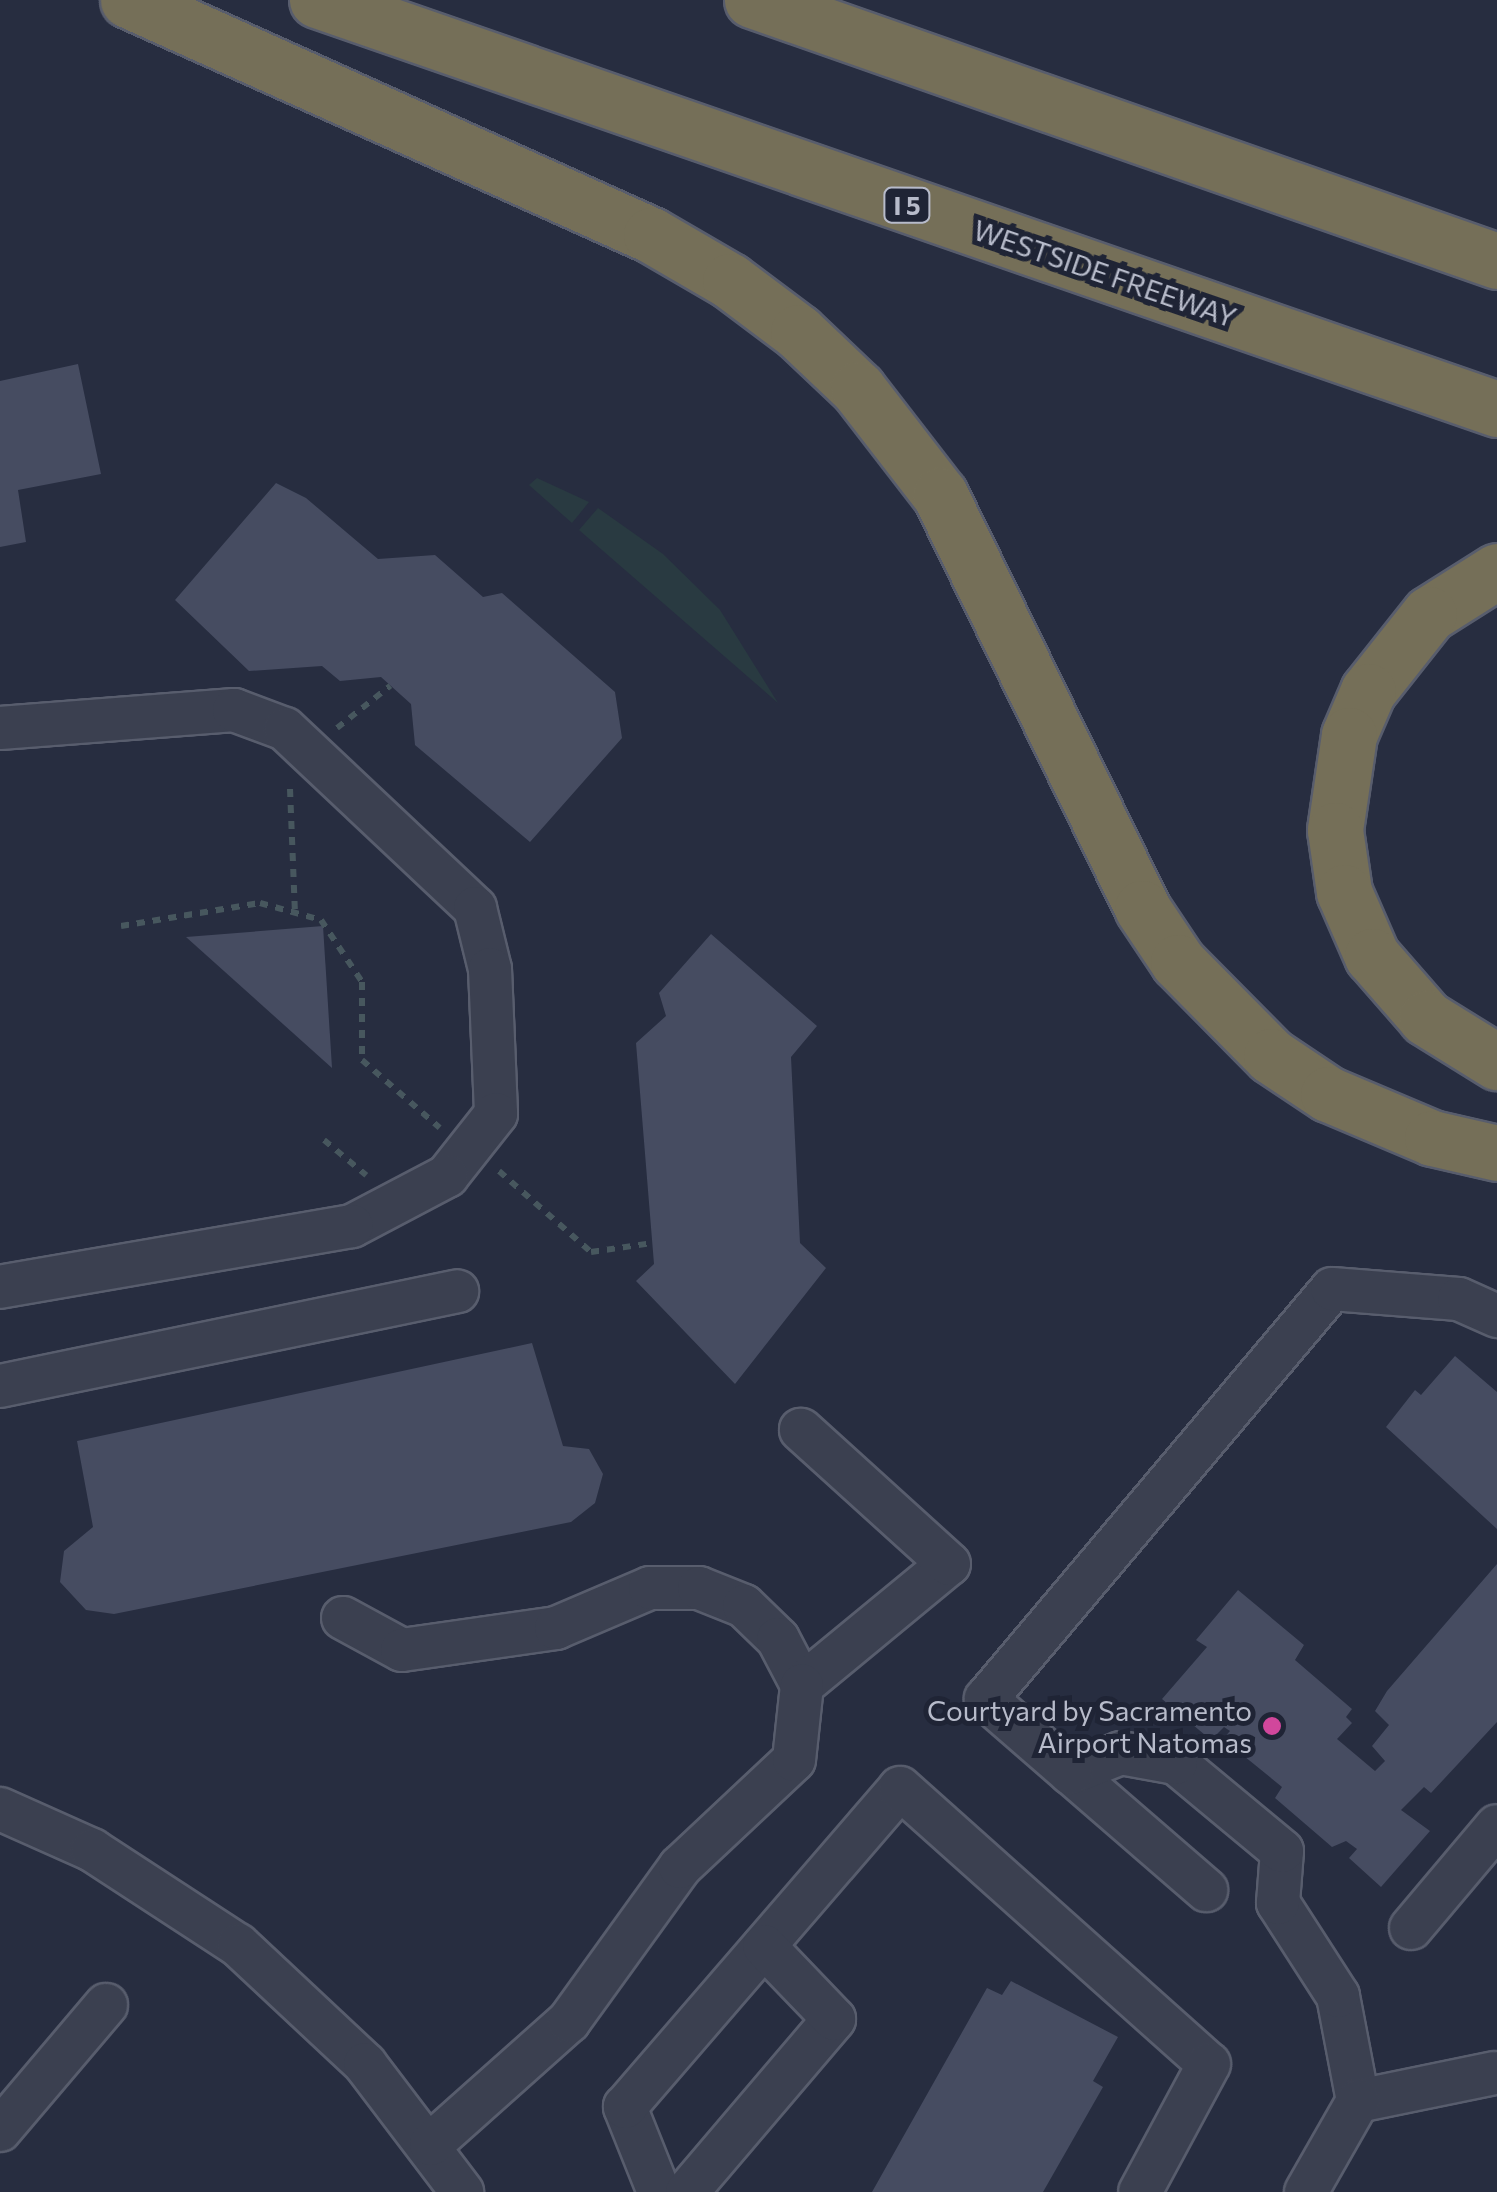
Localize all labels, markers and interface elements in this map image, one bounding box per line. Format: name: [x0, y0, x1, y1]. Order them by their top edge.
road number: I 5: [882, 185, 932, 225]
street label: WESTSIDE FREEWAY: [969, 212, 1241, 334]
place label: Courtyard by Sacramento Airport Natomas: [927, 1693, 1252, 1759]
marker: Courtyard by Sacramento Airport Natomas: [1261, 1715, 1283, 1737]

